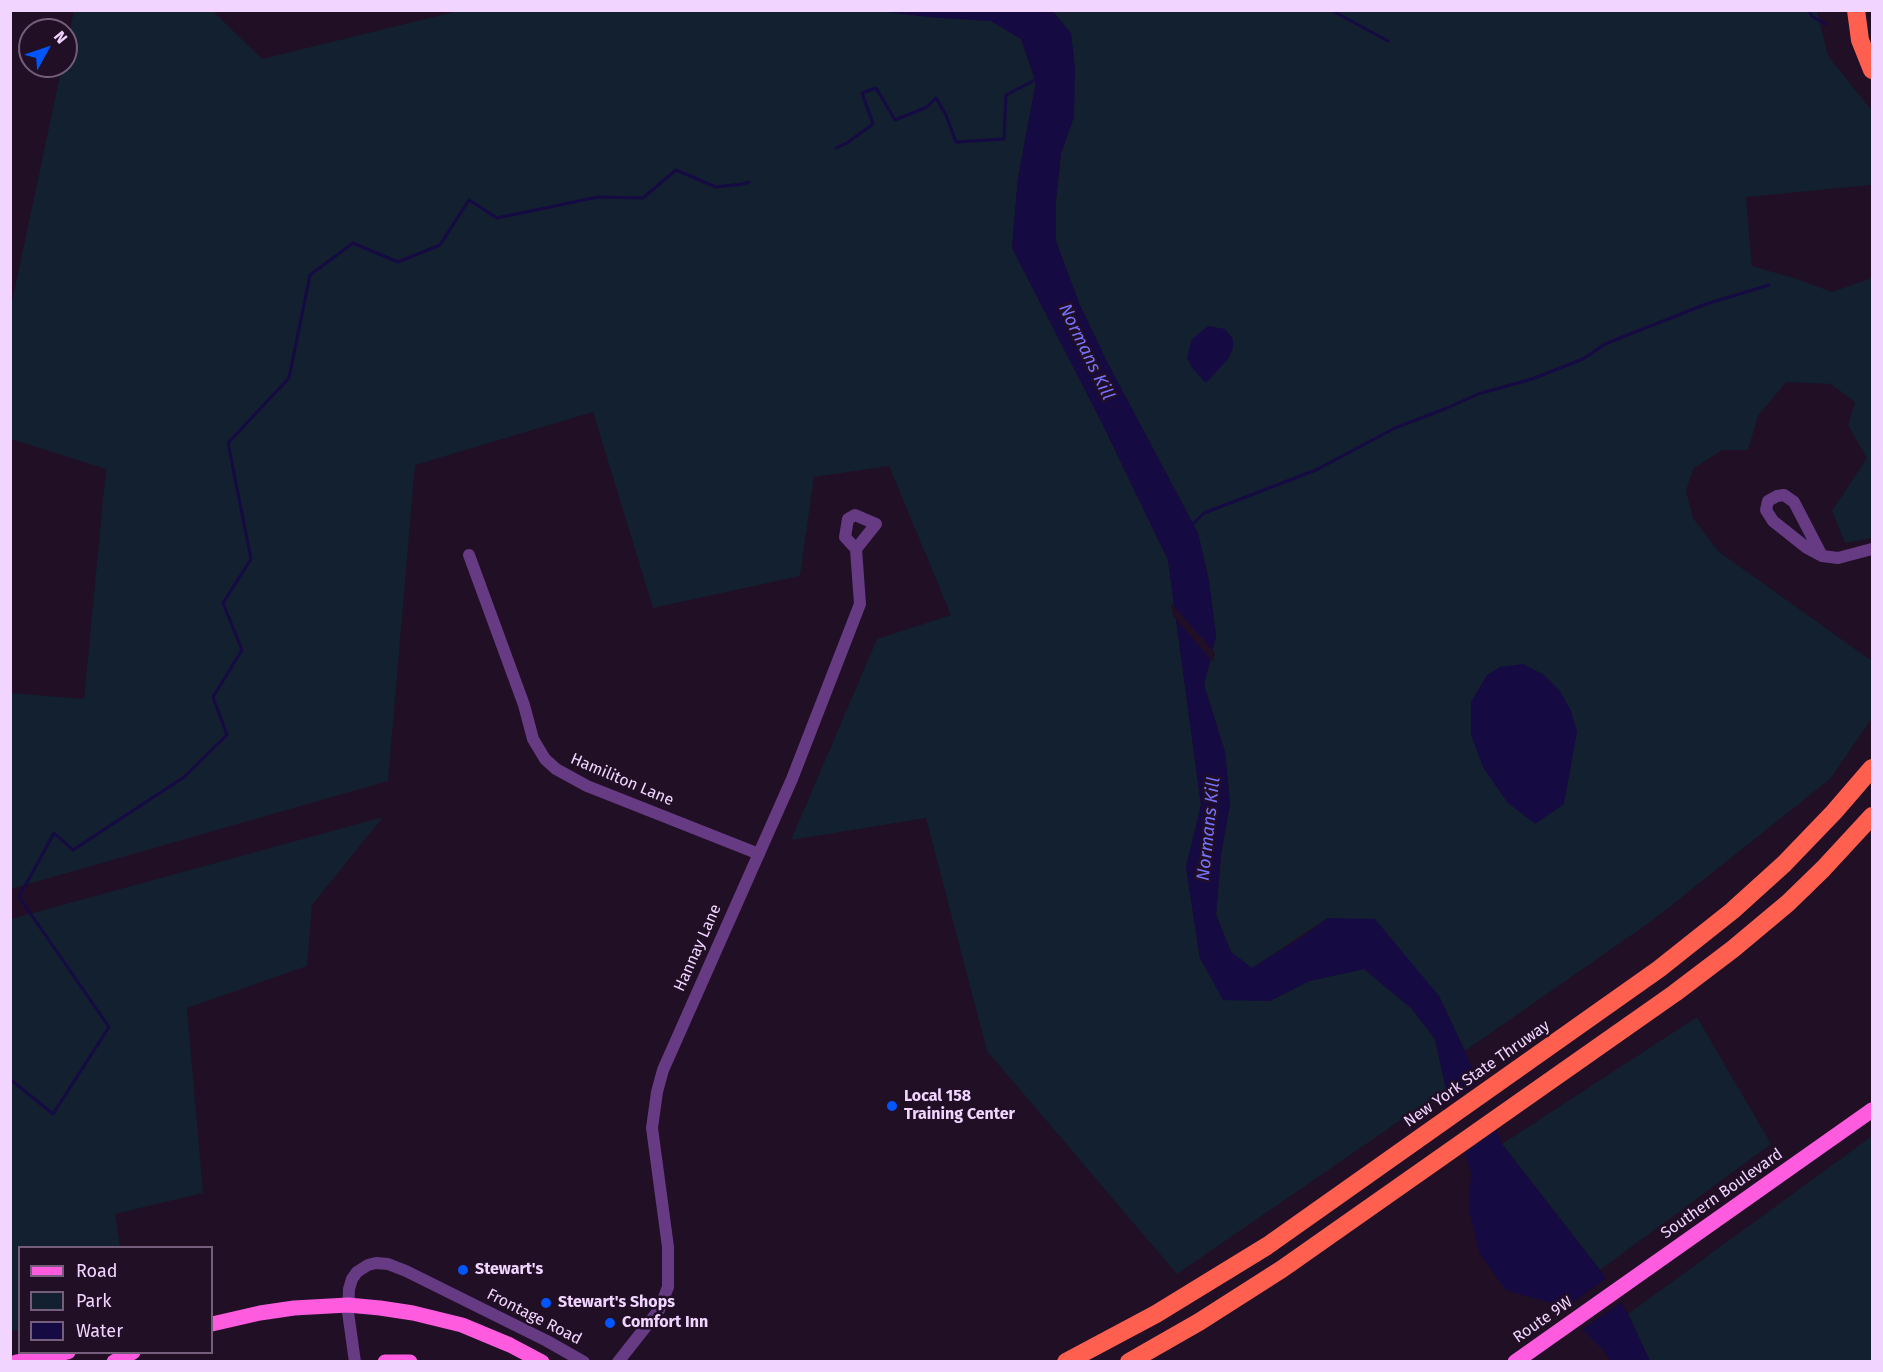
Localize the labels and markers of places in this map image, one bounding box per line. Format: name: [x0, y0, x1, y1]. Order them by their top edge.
place label: Local 158 Training Center: [904, 1087, 1015, 1125]
marker: Local 158 Training Center: [885, 1099, 899, 1113]
place label: Stewart's: [475, 1260, 543, 1280]
marker: Stewart's: [456, 1263, 470, 1277]
place label: Stewart's Shops: [558, 1293, 675, 1313]
marker: Stewart's Shops: [539, 1296, 553, 1310]
place label: Comfort Inn: [622, 1313, 708, 1333]
marker: Comfort Inn: [603, 1316, 617, 1330]

